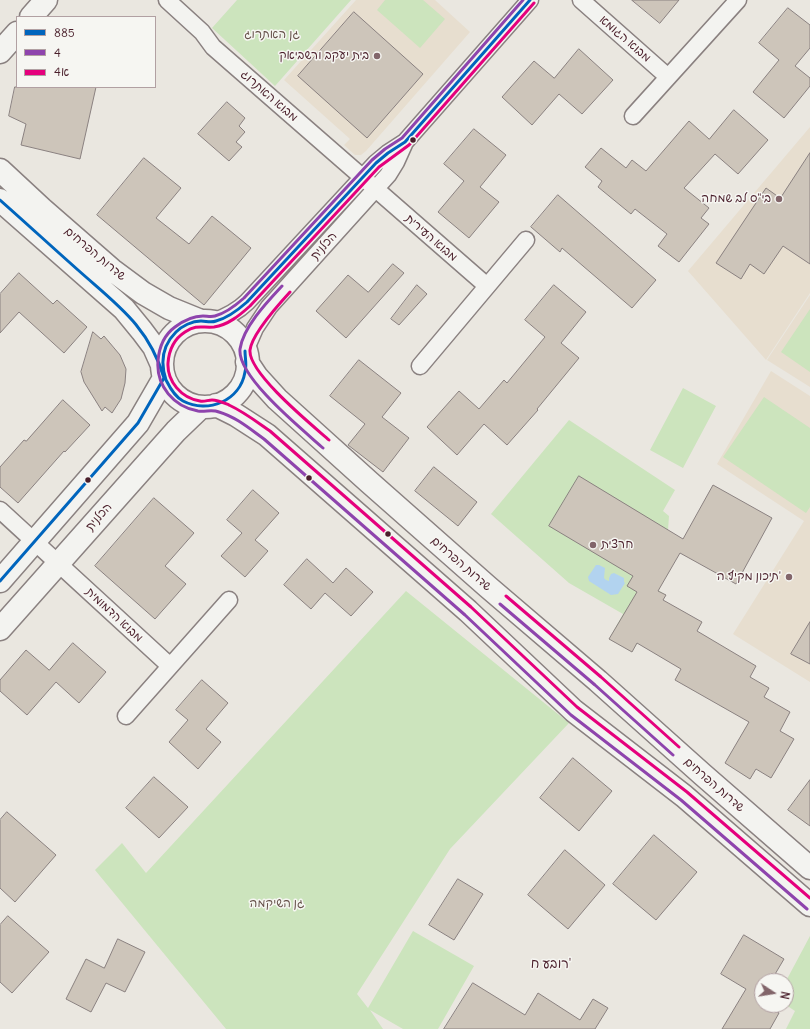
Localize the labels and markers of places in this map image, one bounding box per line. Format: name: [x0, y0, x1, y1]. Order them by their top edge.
place label: בית יעקב ורשביאק: [279, 49, 369, 63]
marker: בית יעקב ורשביאק: [372, 51, 382, 61]
unlabelled marker: [408, 135, 418, 145]
place label: בי"ס לב שמחה: [701, 192, 771, 206]
marker: בי"ס לב שמחה: [774, 194, 784, 204]
unlabelled marker: [304, 473, 314, 483]
unlabelled marker: [83, 475, 93, 485]
unlabelled marker: [383, 529, 393, 539]
place label: חרצית: [601, 538, 633, 552]
marker: חרצית: [588, 540, 598, 550]
place label: תיכון מקיף ה': [717, 570, 781, 584]
marker: תיכון מקיף ה': [784, 572, 794, 582]

